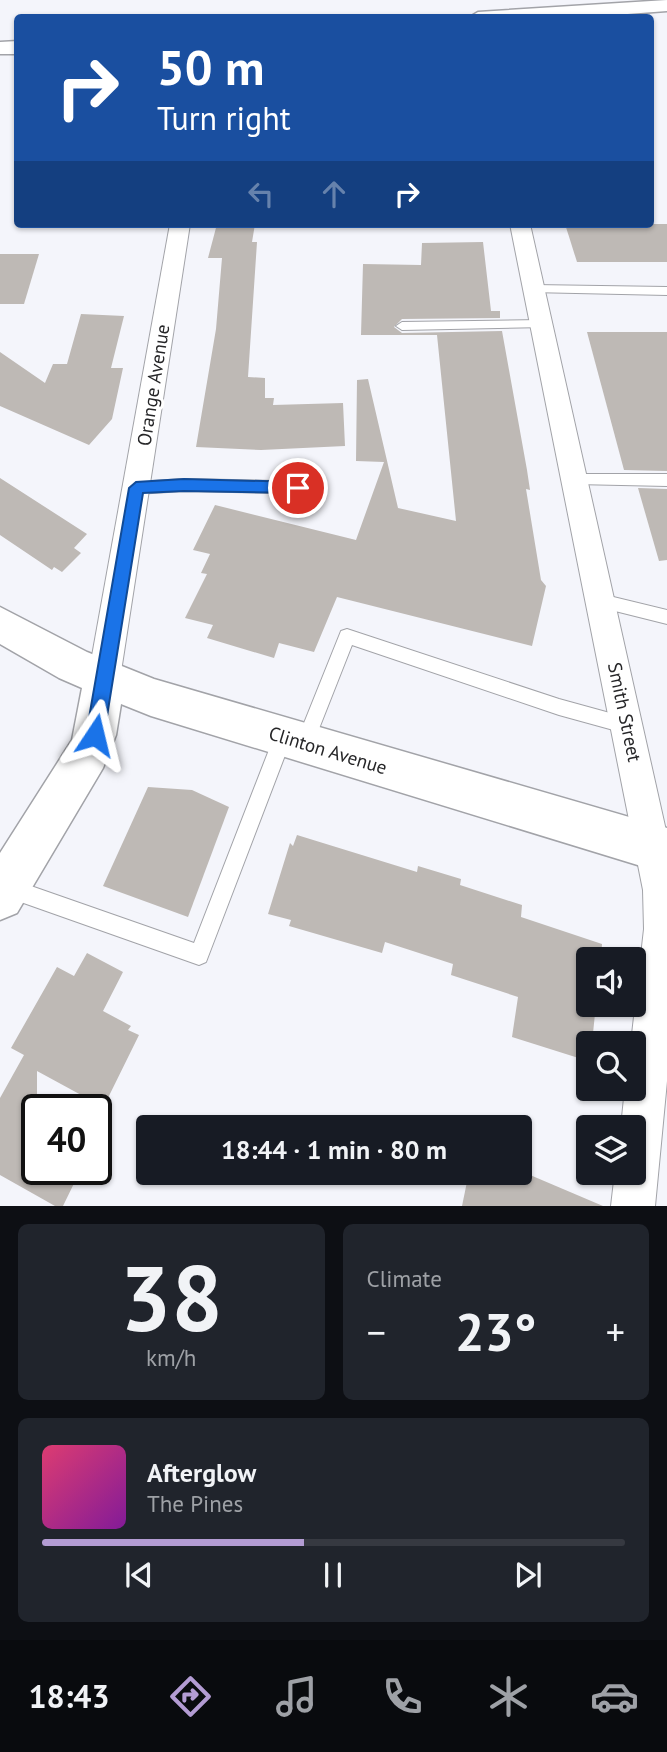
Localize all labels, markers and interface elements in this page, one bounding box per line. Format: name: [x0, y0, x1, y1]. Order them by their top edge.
text: 50 m: [157, 35, 264, 99]
icon: right: [42, 42, 133, 133]
text: Turn right: [157, 97, 291, 139]
icon: left: [242, 175, 280, 213]
icon: ahead: [315, 175, 353, 213]
icon: right: [388, 175, 426, 213]
street label: Orange Avenue: [132, 322, 174, 448]
pin: [268, 458, 328, 518]
icon: arrive: [279, 469, 317, 507]
street label: Smith Street: [603, 660, 647, 764]
position arrow: [58, 698, 132, 772]
street label: Clinton Avenue: [266, 721, 390, 779]
map controls: [576, 947, 646, 1185]
button: sound: [576, 947, 646, 1017]
button: search: [576, 1031, 646, 1101]
speed limit sign: 40: [21, 1094, 112, 1185]
button: layers: [576, 1115, 646, 1185]
text: 18:44 · 1 min · 80 m: [221, 1133, 447, 1166]
text: 38: [120, 1238, 223, 1356]
text: Climate: [367, 1264, 442, 1293]
text: 23°: [455, 1298, 537, 1365]
text: −: [367, 1307, 386, 1356]
text: +: [606, 1307, 625, 1356]
text: km/h: [146, 1343, 196, 1372]
text: Afterglow: [147, 1456, 256, 1489]
text: The Pines: [147, 1489, 243, 1518]
icon: previous: [120, 1556, 158, 1594]
icon: pause: [314, 1556, 352, 1594]
icon: next: [509, 1556, 547, 1594]
icon: directions: [166, 1672, 215, 1721]
icon: music: [272, 1672, 321, 1721]
icon: phone: [378, 1672, 427, 1721]
icon: climate: [484, 1672, 533, 1721]
icon: car: [590, 1672, 639, 1721]
text: 18:43: [28, 1675, 110, 1717]

